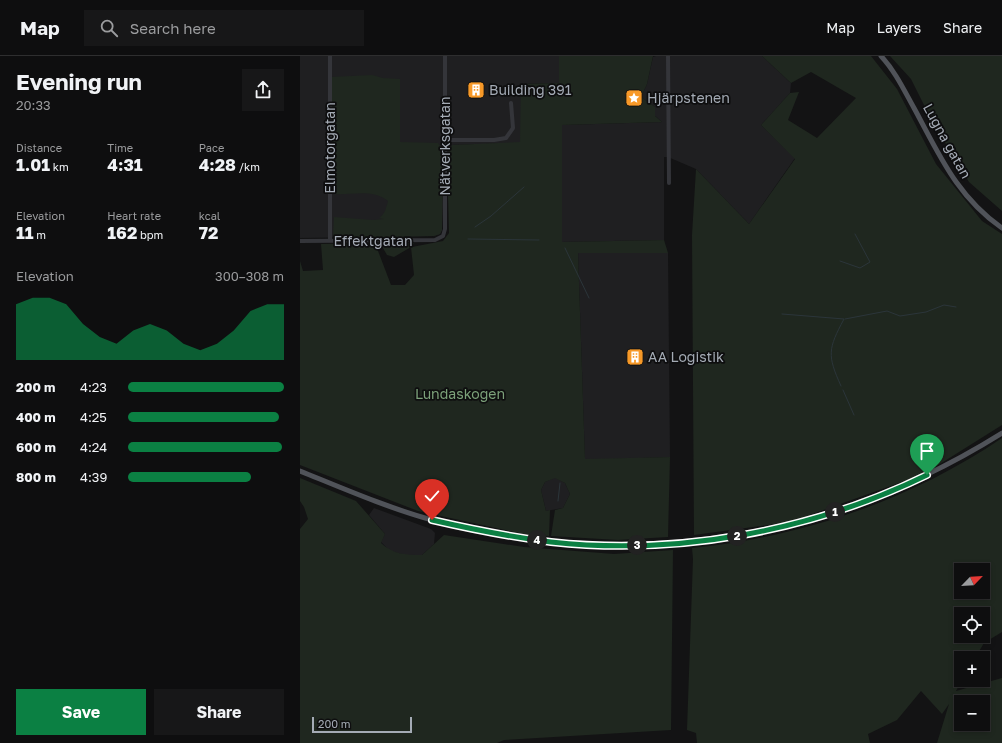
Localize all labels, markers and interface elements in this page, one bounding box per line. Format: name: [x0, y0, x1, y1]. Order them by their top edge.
search box: [84, 10, 364, 46]
text: Map: [20, 16, 60, 39]
icon: search: [98, 17, 120, 39]
text: Search here: [130, 19, 216, 37]
text: Map: [826, 19, 855, 36]
text: Layers: [877, 19, 921, 36]
text: Share: [943, 19, 982, 36]
text: Evening run: [16, 68, 142, 95]
button: share: [242, 69, 284, 111]
building icon: Building 391: [466, 80, 486, 100]
place label: Building 391: [489, 81, 572, 98]
place icon: Hjärpstenen: [624, 88, 644, 108]
place label: Hjärpstenen: [647, 89, 730, 106]
street label: Nätverksgatan: [436, 96, 453, 196]
text: 20:33: [16, 97, 51, 113]
street label: Lugna gatan: [920, 100, 975, 181]
street label: Elmotorgatan: [321, 102, 338, 194]
text: Distance: [16, 141, 62, 154]
text: Time: [107, 141, 133, 154]
text: Pace: [199, 141, 224, 154]
text: 1.01: [16, 154, 50, 175]
text: 4:31: [107, 154, 143, 175]
text: 4:28: [199, 154, 236, 175]
text: km: [50, 160, 69, 173]
text: /km: [236, 160, 260, 173]
text: Elevation: [16, 209, 65, 222]
text: Heart rate: [107, 209, 161, 222]
text: kcal: [199, 209, 220, 222]
text: 11: [16, 222, 34, 243]
text: 162: [107, 222, 137, 243]
text: 72: [199, 222, 218, 243]
text: m: [34, 228, 46, 241]
text: bpm: [137, 228, 163, 241]
street label: Effektgatan: [333, 232, 413, 249]
text: Elevation: [16, 268, 74, 284]
text: 300–308 m: [215, 268, 284, 284]
building icon: AA Logistik: [625, 347, 645, 367]
place label: AA Logistik: [648, 348, 724, 365]
text: 200 m: [16, 379, 55, 395]
text: 4:23: [80, 379, 107, 395]
park label: Lundaskogen: [415, 385, 505, 402]
text: 400 m: [16, 409, 56, 425]
text: 4:25: [80, 409, 107, 425]
pin: [910, 434, 944, 475]
text: 600 m: [16, 439, 56, 455]
text: 4:24: [80, 439, 107, 455]
icon: arrive: [916, 440, 938, 462]
text: 800 m: [16, 469, 56, 485]
text: 4:39: [80, 469, 107, 485]
pin: [415, 479, 449, 520]
icon: check: [421, 485, 443, 507]
pin: 1: [825, 502, 845, 522]
text: 1: [832, 505, 838, 518]
pin: 2: [727, 526, 747, 546]
text: 2: [734, 529, 740, 542]
pin: 4: [527, 530, 547, 550]
text: 4: [534, 533, 540, 546]
pin: 3: [627, 535, 647, 555]
text: 3: [634, 538, 640, 551]
north arrow: [954, 563, 990, 599]
map controls: [954, 563, 990, 731]
button: locate: [954, 607, 990, 643]
button: +: [954, 651, 990, 687]
button: Save: [16, 689, 146, 735]
button: Share: [154, 689, 284, 735]
button: −: [954, 695, 990, 731]
scale bar: [312, 715, 412, 734]
text: 200 m: [318, 717, 351, 730]

